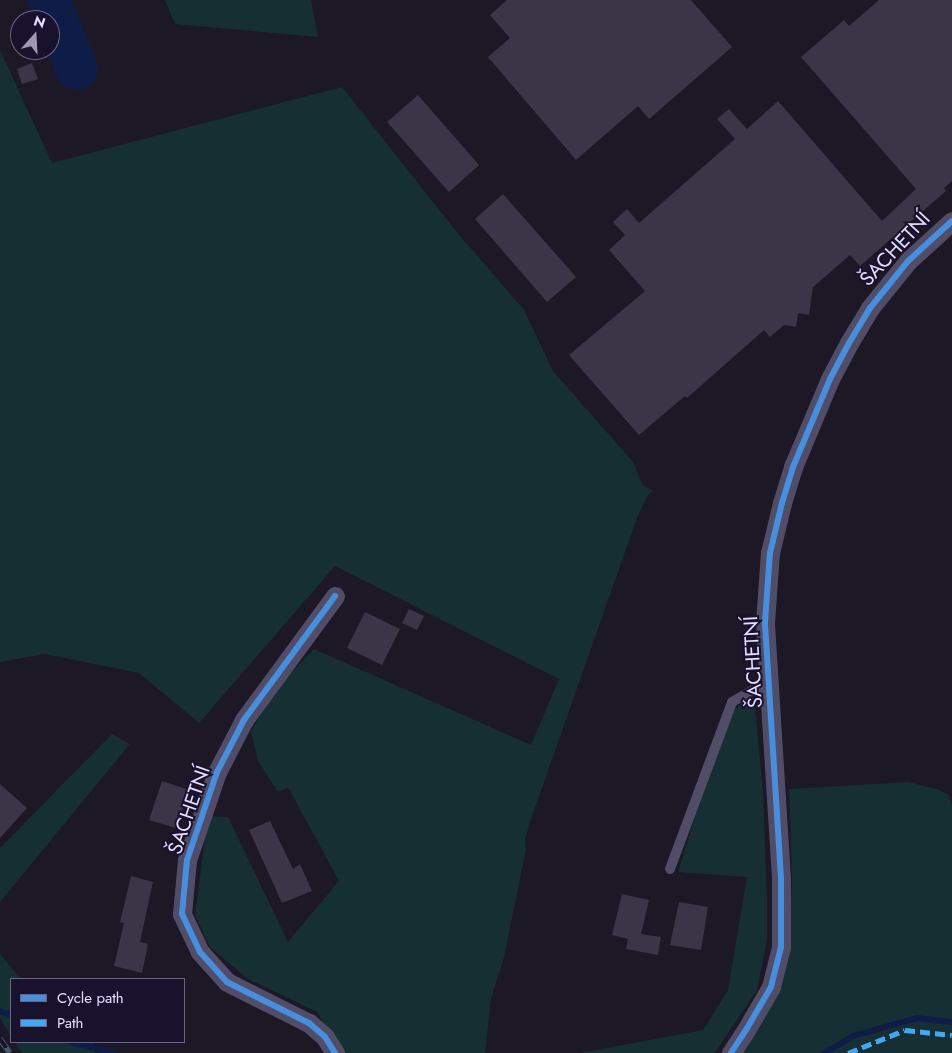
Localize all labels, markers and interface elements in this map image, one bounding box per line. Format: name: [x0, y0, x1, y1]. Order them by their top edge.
north arrow: [10, 10, 60, 60]
text: N: [31, 10, 48, 33]
street label: ŠACHETNÍ: [855, 207, 935, 291]
street label: ŠACHETNÍ: [739, 615, 767, 709]
street label: ŠACHETNÍ: [163, 762, 215, 858]
legend: [10, 978, 185, 1043]
text: Cycle path: [57, 987, 124, 1009]
text: Path: [57, 1012, 83, 1034]

